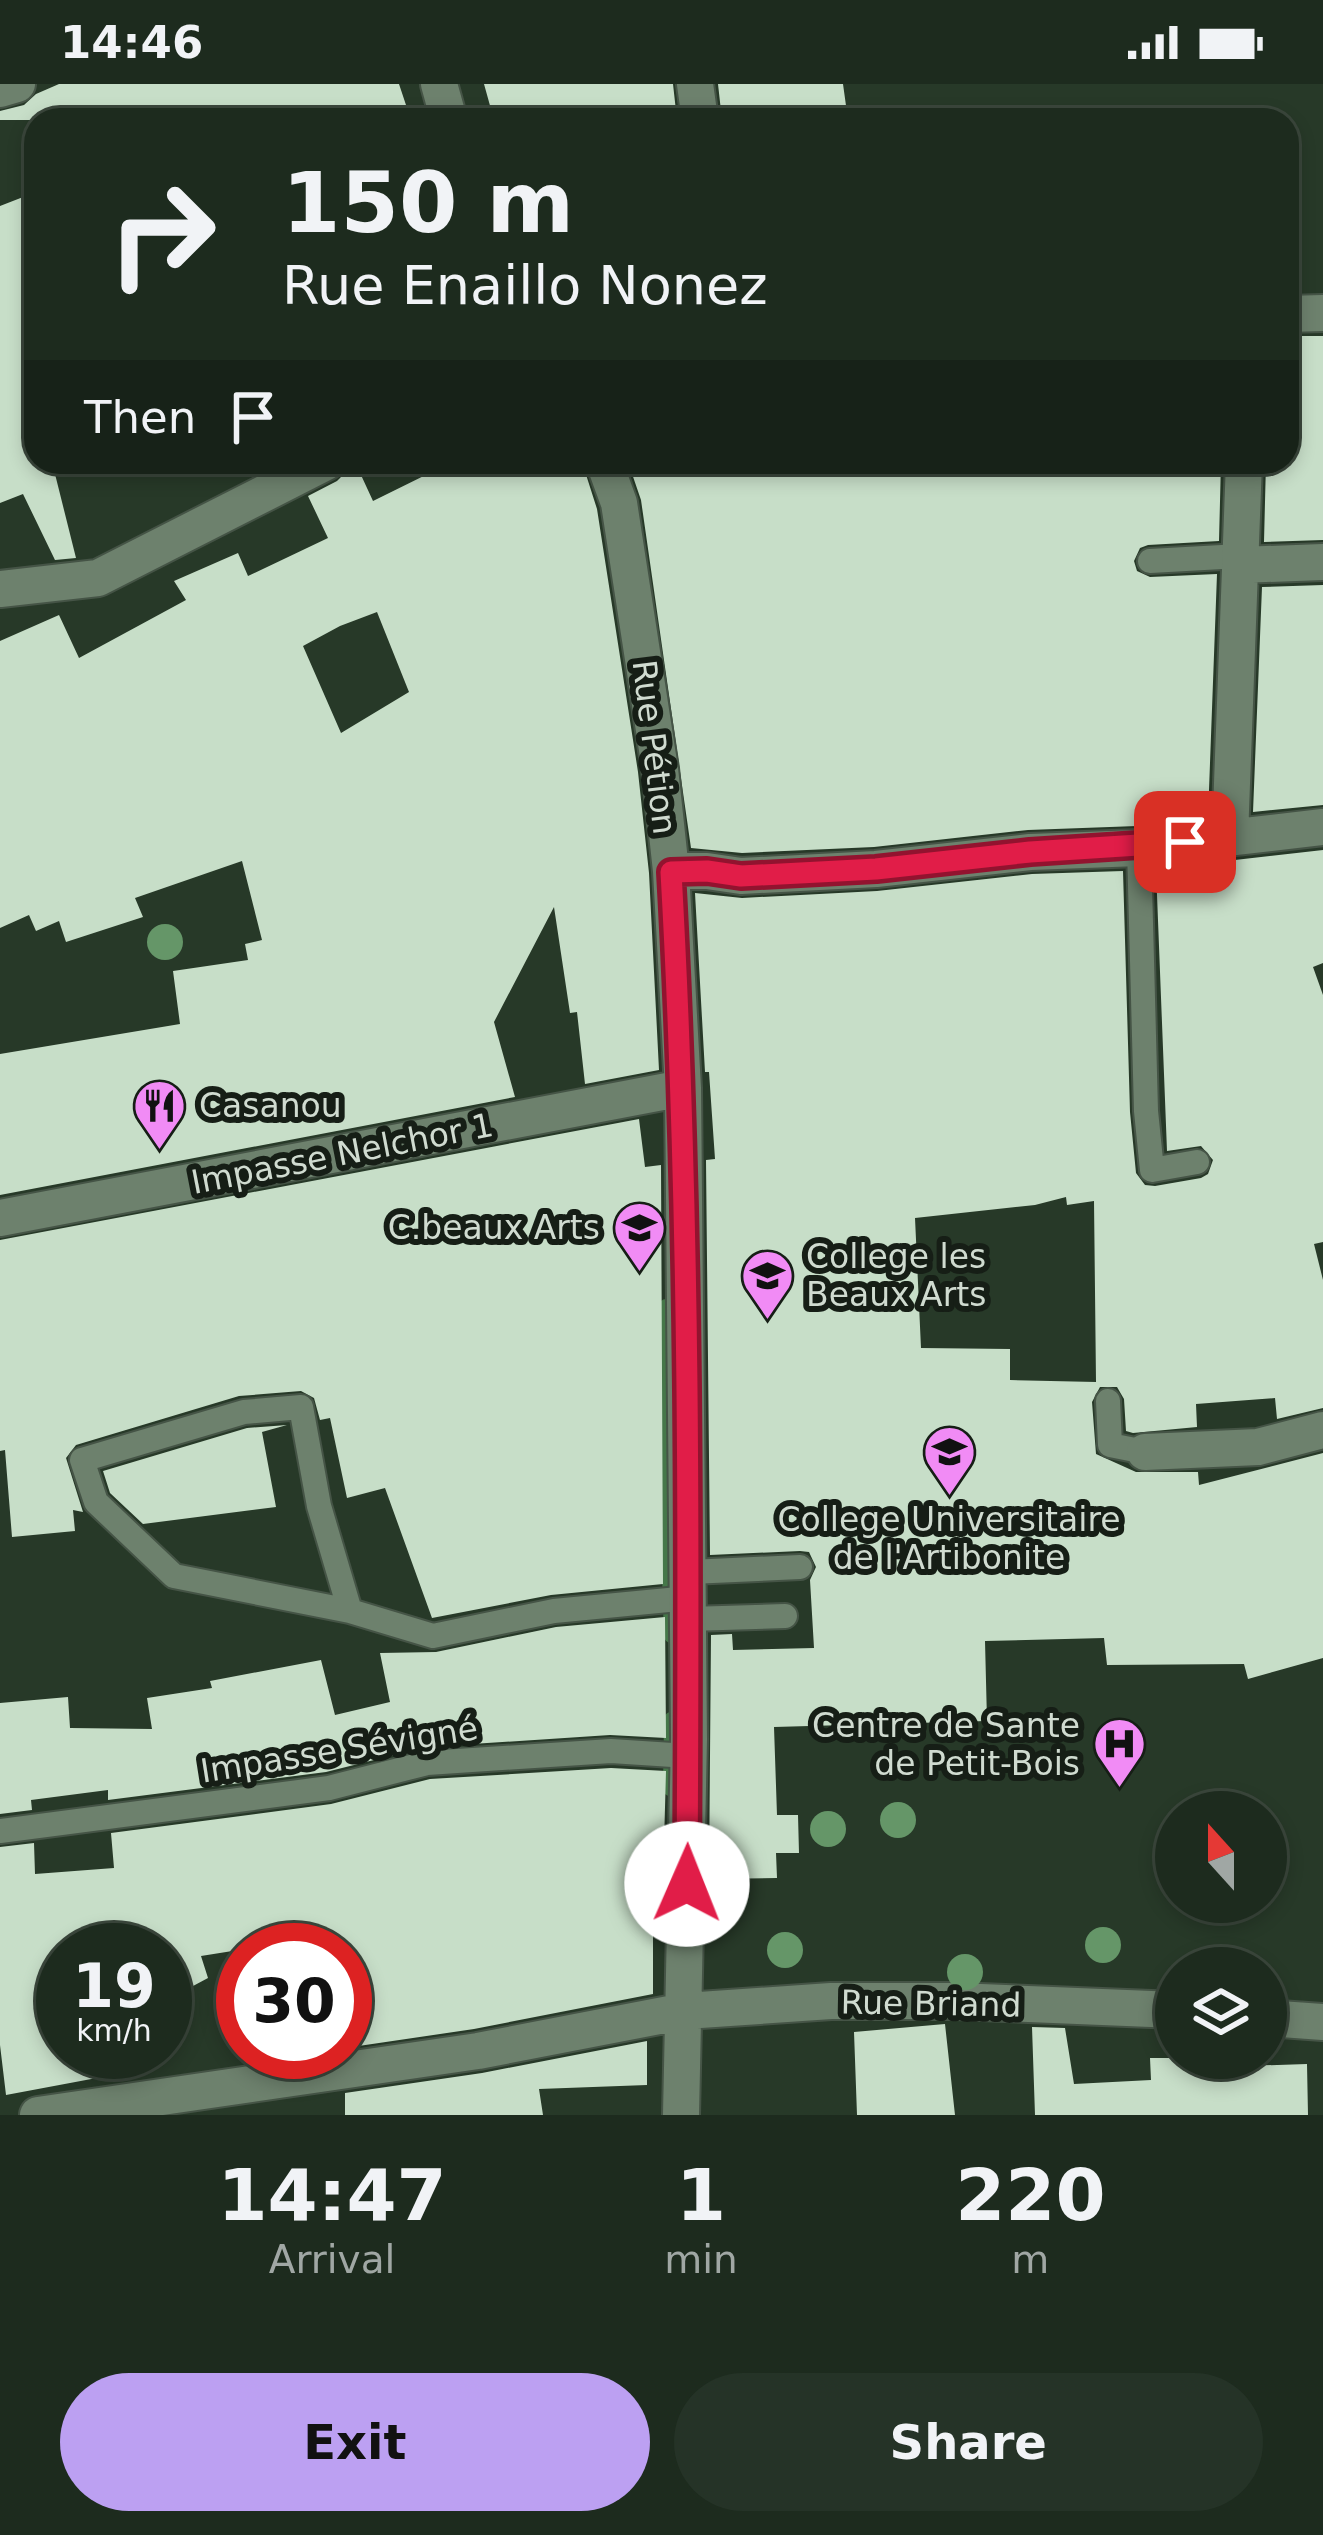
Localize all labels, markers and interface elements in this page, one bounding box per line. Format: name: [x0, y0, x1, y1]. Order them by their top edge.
text: 14:46: [60, 16, 203, 69]
text: 150 m: [282, 154, 574, 252]
icon: right: [84, 156, 240, 312]
text: Rue Enaillo Nonez: [282, 254, 768, 317]
icon: arrive: [220, 384, 286, 450]
text: Then: [84, 391, 196, 444]
street label: Rue Pétion: [624, 658, 685, 836]
pin: [1134, 791, 1236, 893]
icon: arrive: [1152, 809, 1218, 875]
restaurant icon: Casanou: [132, 1077, 188, 1151]
place label: Casanou: [199, 1086, 342, 1125]
street label: Impasse Nelchor 1: [188, 1105, 496, 1202]
school or university icon: C.beaux Arts: [611, 1199, 667, 1273]
place label: C.beaux Arts: [388, 1208, 600, 1247]
place label: College les Beaux Arts: [806, 1237, 986, 1314]
school or university icon: College les Beaux Arts: [739, 1247, 795, 1321]
school or university icon: College Universitaire de l'Artibonite: [921, 1424, 977, 1498]
place label: College Universitaire de l'Artibonite: [777, 1500, 1121, 1577]
place label: Centre de Sante de Petit-Bois: [812, 1706, 1080, 1783]
street label: Impasse Sévigné: [198, 1708, 481, 1791]
hospital icon: Centre de Sante de Petit-Bois: [1091, 1716, 1147, 1790]
north arrow: [1155, 1791, 1287, 1923]
map controls: [1155, 1791, 1287, 2079]
position arrow: [624, 1821, 750, 1947]
speed limit sign: 30: [216, 1923, 372, 2079]
button: layers: [1155, 1947, 1287, 2079]
text: 19: [72, 1951, 156, 2021]
street label: Rue Briand: [840, 1982, 1022, 2025]
text: km/h: [76, 2013, 152, 2048]
text: 14:47: [217, 2153, 447, 2237]
text: 1: [676, 2153, 726, 2237]
text: 220: [955, 2153, 1105, 2237]
text: Arrival: [269, 2237, 395, 2282]
text: min: [664, 2237, 738, 2282]
text: m: [1011, 2237, 1049, 2282]
button: Exit: [60, 2373, 650, 2511]
button: Share: [674, 2373, 1263, 2511]

